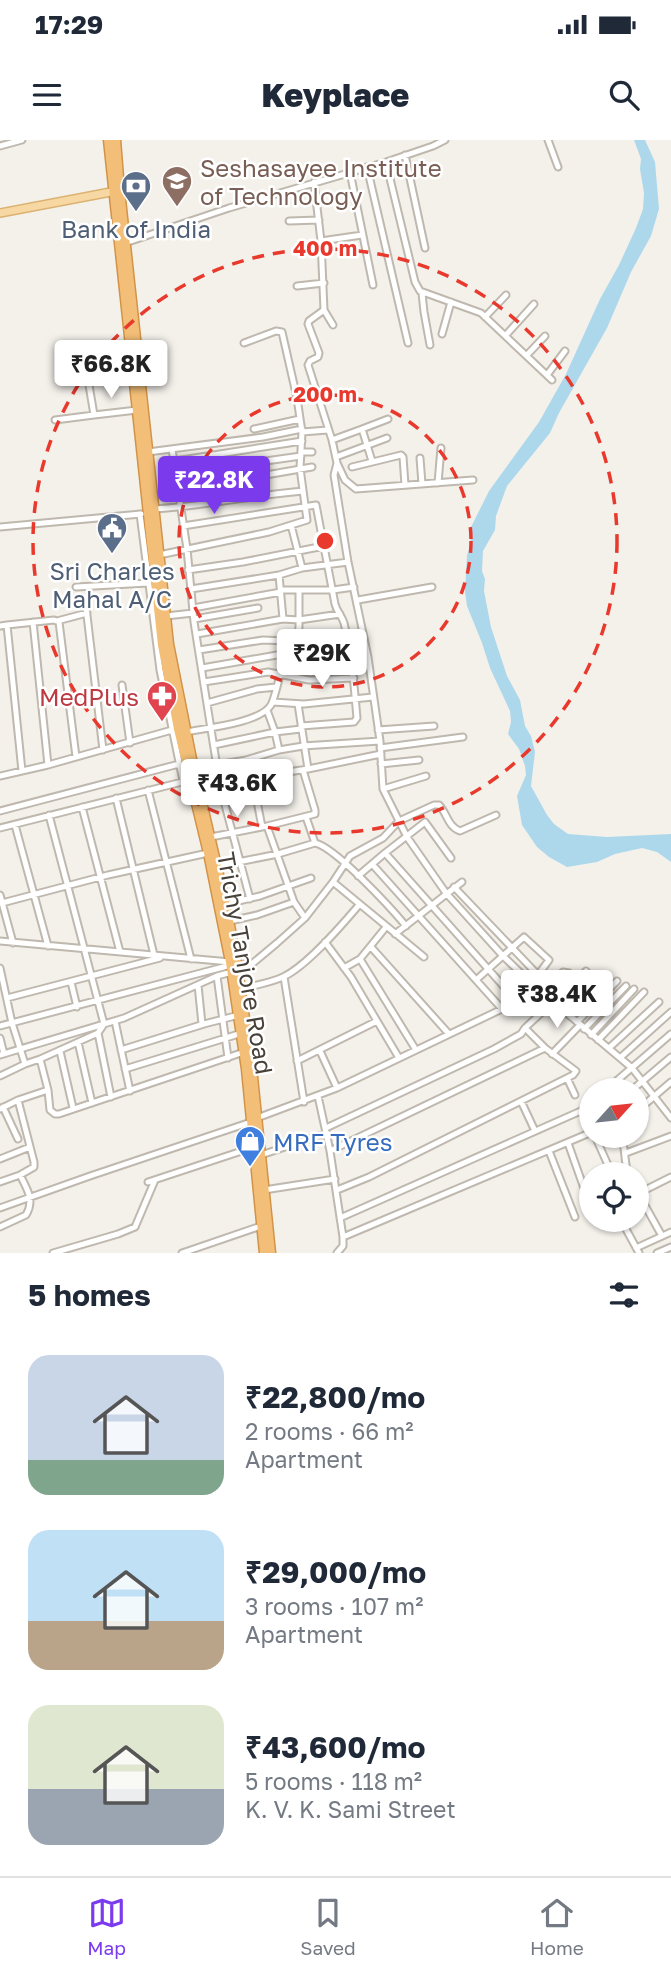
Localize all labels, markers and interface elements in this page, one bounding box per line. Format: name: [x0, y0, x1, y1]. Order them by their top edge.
text: 17:29: [35, 9, 103, 40]
icon: menu: [28, 76, 66, 114]
text: Keyplace: [262, 76, 409, 114]
icon: search: [605, 76, 643, 114]
place label: Seshasayee Institute of Technology: [200, 153, 442, 210]
school or university icon: Seshasayee Institute of Technology: [160, 164, 194, 208]
bank icon: Bank of India: [119, 169, 153, 213]
place label: Bank of India: [61, 214, 211, 243]
text: 400 m: [293, 235, 357, 261]
pin: ₹66.8K: [54, 341, 168, 400]
text: ₹66.8K: [70, 349, 152, 377]
text: 200 m: [293, 381, 357, 407]
pin: ₹22.8K: [157, 456, 271, 516]
text: ₹22.8K: [174, 465, 254, 493]
public building icon: Sri Charles Mahal A/C: [95, 511, 129, 555]
centre of rings: [313, 529, 337, 553]
place label: Sri Charles Mahal A/C: [49, 556, 175, 613]
pin: ₹29K: [281, 630, 363, 689]
text: ₹29K: [293, 638, 351, 666]
pharmacy icon: MedPlus: [145, 679, 179, 723]
place label: MedPlus: [39, 682, 139, 711]
pin: ₹43.6K: [180, 760, 294, 819]
text: ₹43.6K: [197, 768, 277, 796]
street label: Trichy Tanjore Road: [212, 850, 280, 1076]
pin: ₹38.4K: [500, 970, 614, 1030]
text: ₹38.4K: [517, 979, 597, 1007]
north arrow: [579, 1078, 649, 1148]
map controls: [579, 1078, 649, 1232]
shop icon: MRF Tyres: [233, 1124, 267, 1168]
place label: MRF Tyres: [273, 1127, 392, 1156]
button: locate: [579, 1162, 649, 1232]
icon: filters: [605, 1276, 643, 1314]
text: 5 homes: [28, 1277, 151, 1313]
text: ₹22,800/mo: [245, 1379, 425, 1415]
icon: home: [84, 1383, 168, 1467]
text: 2 rooms · 66 m²: [245, 1417, 414, 1445]
text: Apartment: [245, 1445, 363, 1473]
text: ₹29,000/mo: [245, 1554, 426, 1590]
icon: home: [84, 1558, 168, 1642]
text: 3 rooms · 107 m²: [245, 1592, 423, 1620]
text: Apartment: [245, 1620, 363, 1648]
text: ₹43,600/mo: [245, 1729, 426, 1765]
icon: home: [84, 1733, 168, 1817]
text: 5 rooms · 118 m²: [245, 1767, 422, 1795]
text: K. V. K. Sami Street: [245, 1795, 456, 1823]
tab: Map: [87, 1894, 126, 1959]
tab: Saved: [300, 1894, 356, 1959]
tab: Home: [530, 1894, 584, 1959]

